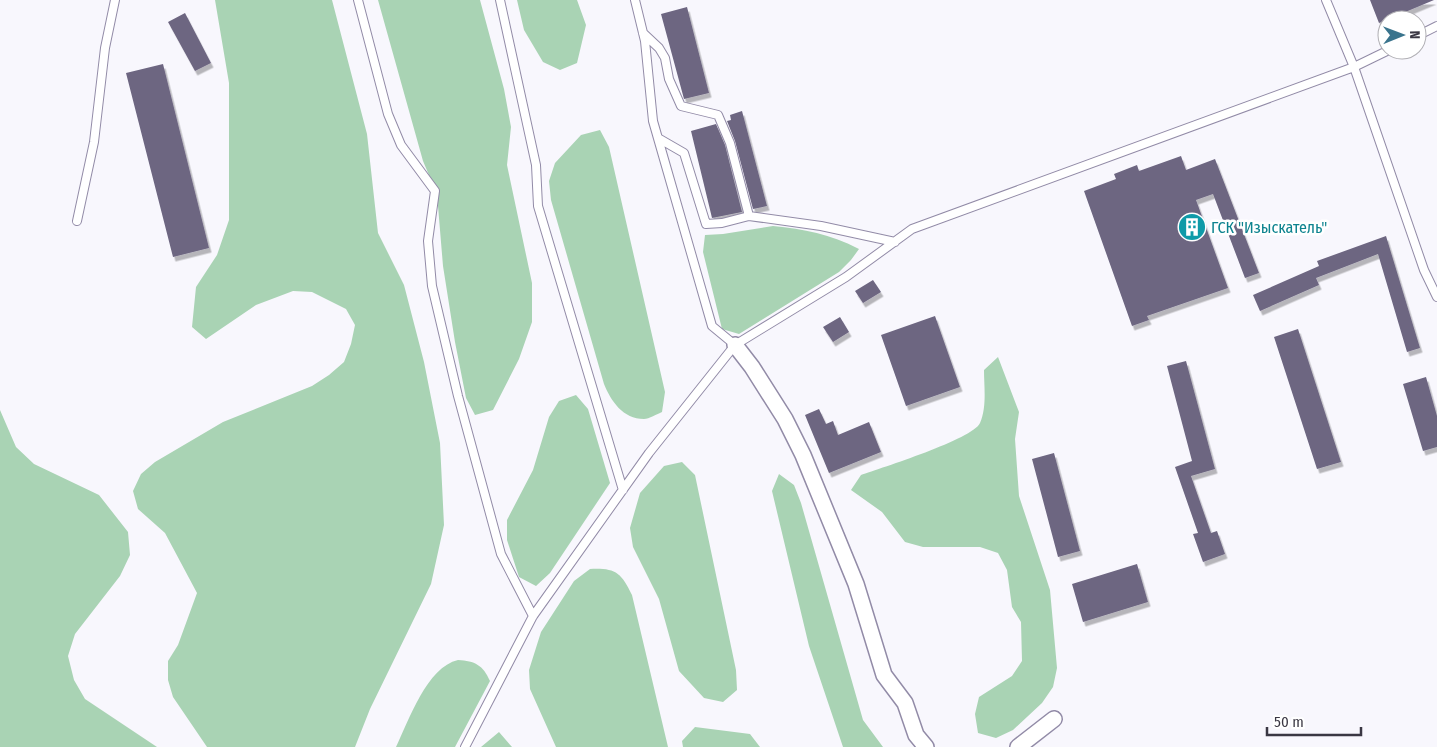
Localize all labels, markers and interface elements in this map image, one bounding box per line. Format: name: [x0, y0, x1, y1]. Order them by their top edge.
north arrow: [1377, 10, 1427, 60]
text: N: [1406, 30, 1423, 39]
building icon: ГСК "Изыскатель": [1177, 212, 1207, 242]
place label: ГСК "Изыскатель": [1211, 218, 1327, 237]
scale bar: [1267, 704, 1361, 736]
text: 50 m: [1274, 713, 1304, 731]

